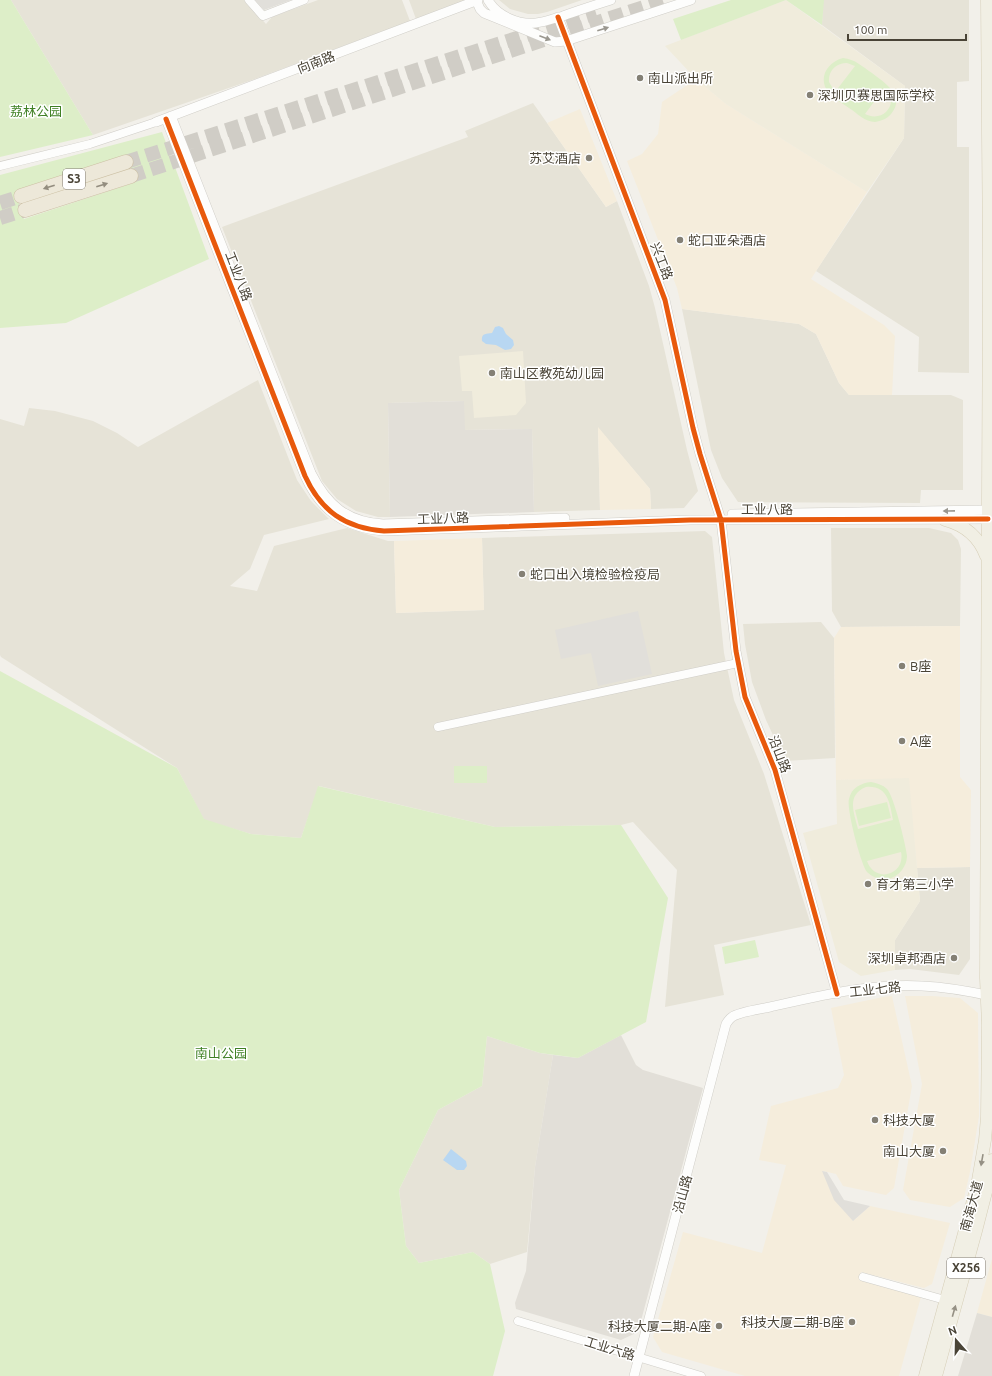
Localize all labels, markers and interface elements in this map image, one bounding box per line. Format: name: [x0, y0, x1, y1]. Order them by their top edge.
scale bar: [848, 16, 966, 42]
text: 100 m: [854, 23, 887, 36]
one-way arrow: [598, 26, 610, 32]
one-way arrow: [540, 36, 552, 42]
street label: 向南路: [295, 48, 337, 76]
place label: 南山派出所: [648, 71, 713, 85]
marker: 南山派出所: [635, 73, 645, 83]
place label: 深圳贝赛思国际学校: [818, 88, 935, 102]
marker: 深圳贝赛思国际学校: [805, 90, 815, 100]
park label: 荔林公园: [10, 104, 62, 118]
place label: 苏艾酒店: [529, 151, 581, 165]
marker: 苏艾酒店: [584, 153, 594, 163]
road number: S3: [63, 169, 85, 189]
one-way arrow: [97, 182, 109, 188]
one-way arrow: [43, 184, 55, 190]
place label: 蛇口亚朵酒店: [688, 233, 766, 247]
marker: 蛇口亚朵酒店: [675, 235, 685, 245]
street label: 兴工路: [648, 240, 676, 282]
street label: 工业八路: [223, 249, 255, 303]
place label: 南山区教苑幼儿园: [500, 366, 604, 380]
marker: 南山区教苑幼儿园: [487, 368, 497, 378]
street label: 工业八路: [741, 502, 793, 516]
one-way arrow: [942, 508, 955, 514]
street label: 工业八路: [417, 510, 469, 526]
place label: 蛇口出入境检验检疫局: [530, 567, 660, 581]
marker: 蛇口出入境检验检疫局: [517, 569, 527, 579]
place label: B座: [910, 659, 931, 673]
marker: B座: [897, 661, 907, 671]
street label: 沿山路: [766, 733, 794, 775]
place label: A座: [910, 734, 931, 748]
marker: A座: [897, 736, 907, 746]
place label: 育才第三小学: [876, 877, 954, 891]
marker: 育才第三小学: [863, 879, 873, 889]
place label: 深圳卓邦酒店: [868, 951, 946, 965]
marker: 深圳卓邦酒店: [949, 953, 959, 963]
street label: 工业七路: [848, 979, 902, 999]
park label: 南山公园: [195, 1046, 247, 1060]
place label: 科技大厦: [883, 1113, 935, 1127]
marker: 科技大厦: [870, 1115, 880, 1125]
place label: 南山大厦: [883, 1144, 935, 1158]
marker: 南山大厦: [938, 1146, 948, 1156]
one-way arrow: [979, 1154, 985, 1166]
street label: 沿山路: [670, 1173, 694, 1215]
street label: 南海大道: [958, 1179, 984, 1233]
road number: X256: [947, 1258, 985, 1278]
one-way arrow: [951, 1305, 957, 1317]
place label: 科技大厦二期-B座: [741, 1315, 844, 1329]
marker: 科技大厦二期-B座: [847, 1317, 857, 1327]
place label: 科技大厦二期-A座: [608, 1319, 711, 1333]
north arrow: [936, 1320, 976, 1360]
marker: 科技大厦二期-A座: [714, 1321, 724, 1331]
text: N: [947, 1324, 958, 1338]
street label: 工业六路: [583, 1334, 637, 1362]

